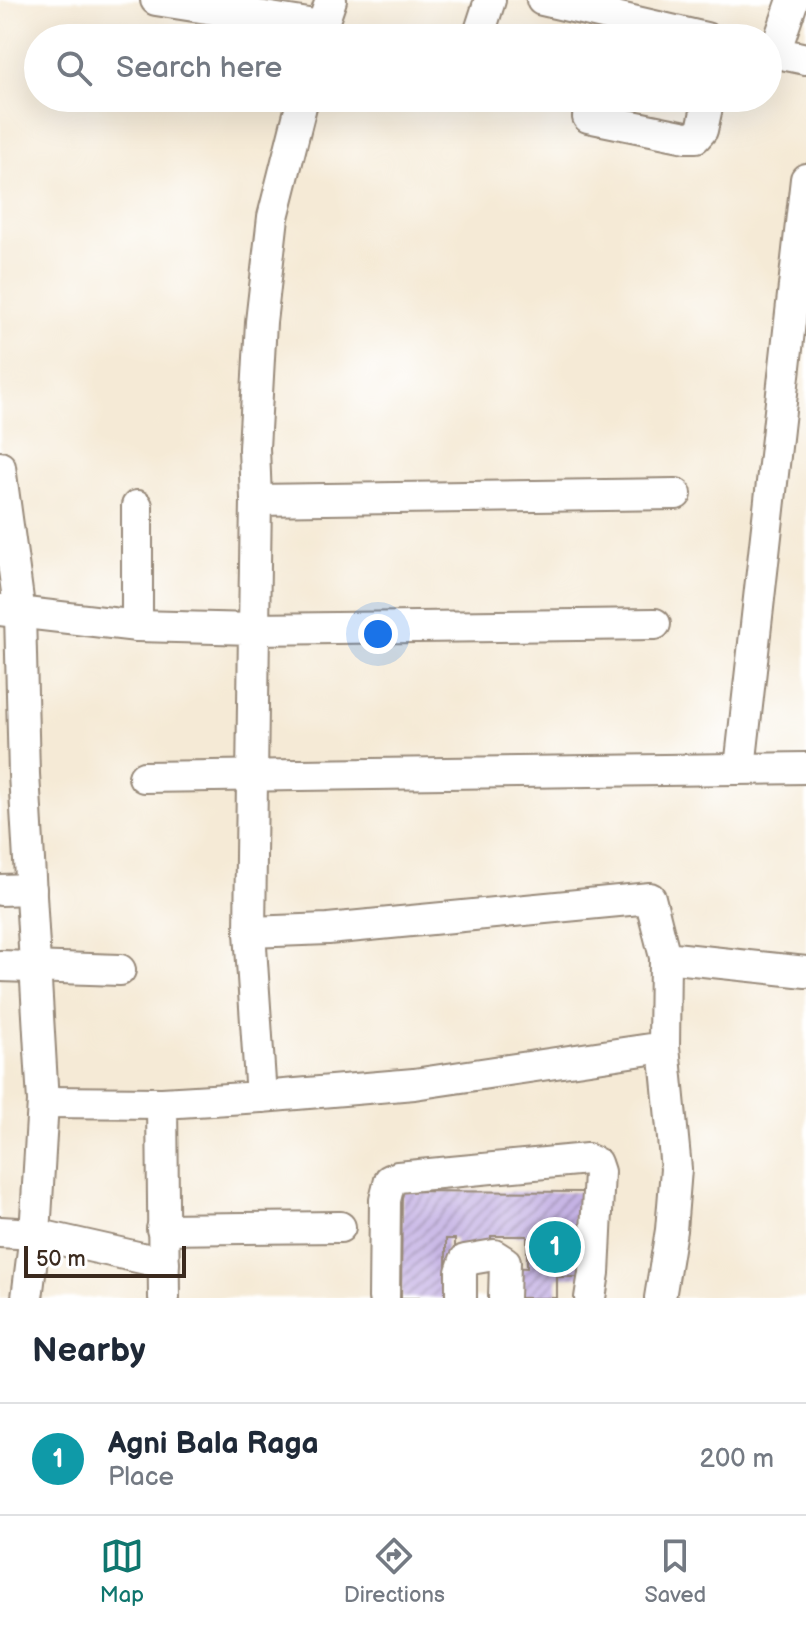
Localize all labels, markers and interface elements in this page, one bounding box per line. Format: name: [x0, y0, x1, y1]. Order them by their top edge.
search box: [24, 24, 782, 112]
icon: search: [52, 46, 96, 90]
text: Search here: [116, 50, 282, 86]
your location: [358, 614, 398, 654]
pin: 1: [529, 1217, 581, 1277]
scale bar: [24, 1242, 186, 1278]
text: 50 m: [36, 1246, 86, 1273]
text: Nearby: [32, 1330, 146, 1371]
text: Agni Bala Raga: [108, 1426, 319, 1462]
text: 1: [53, 1444, 63, 1475]
text: 200 m: [700, 1444, 774, 1475]
text: Place: [108, 1462, 174, 1493]
tab: Map: [100, 1534, 144, 1609]
tab: Directions: [344, 1534, 445, 1609]
tab: Saved: [644, 1534, 706, 1609]

